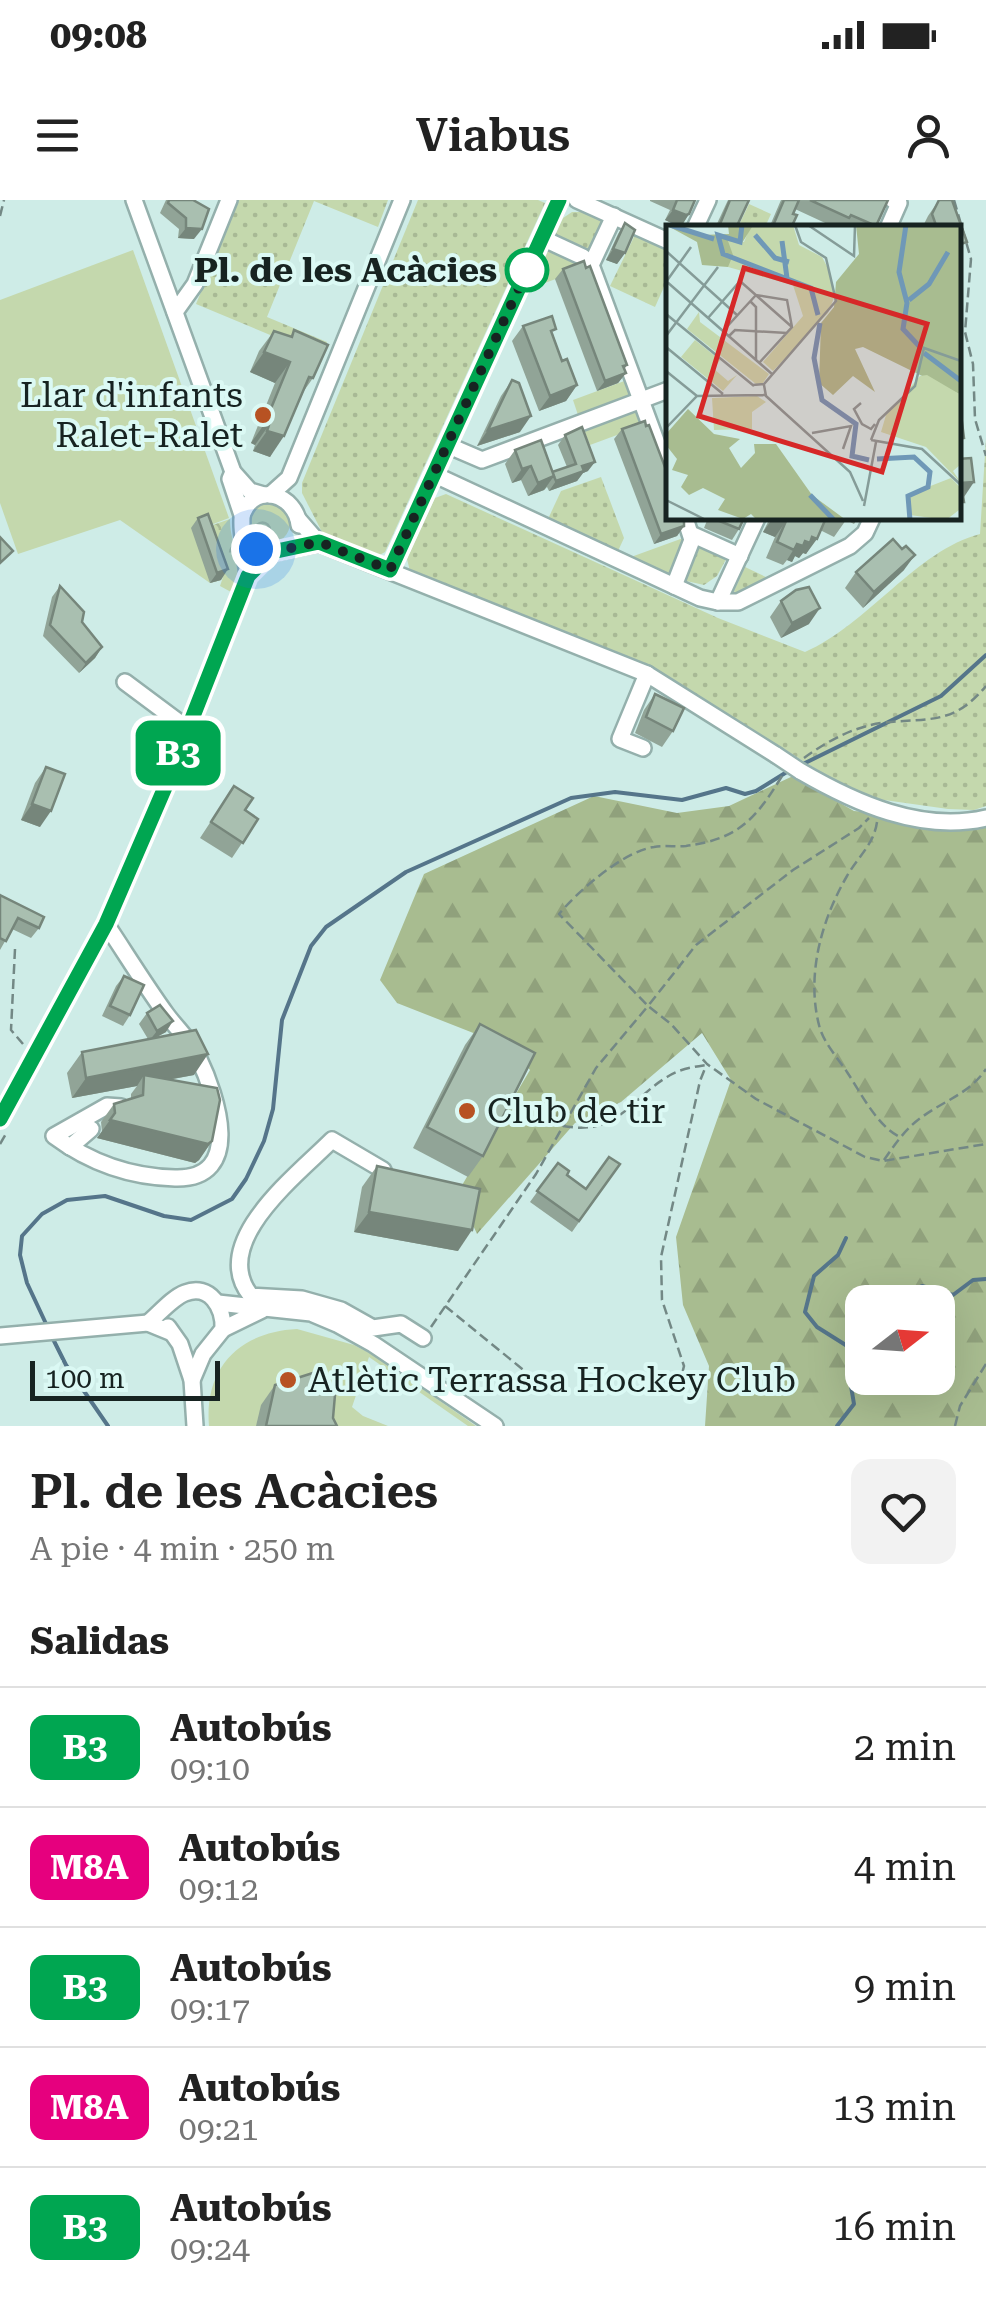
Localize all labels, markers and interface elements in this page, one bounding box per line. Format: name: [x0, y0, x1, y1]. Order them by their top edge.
text: 09:08: [50, 13, 147, 57]
icon: menu: [30, 108, 85, 163]
icon: person: [901, 108, 956, 163]
text: Viabus: [416, 109, 570, 162]
inset map: [666, 225, 961, 520]
marker: Pl. de les Acàcies: [506, 249, 548, 291]
place label: Pl. de les Acàcies: [194, 250, 497, 291]
place label: Llar d'infants Ralet-Ralet: [20, 375, 243, 456]
marker: Llar d'infants Ralet-Ralet: [252, 404, 274, 426]
your location: [231, 524, 281, 574]
line badge: B3: [133, 720, 223, 786]
text: B3: [156, 733, 200, 774]
place label: Club de tir: [487, 1091, 665, 1132]
marker: Club de tir: [456, 1100, 478, 1122]
north arrow: [845, 1285, 955, 1395]
map controls: [845, 1285, 955, 1395]
scale bar: [30, 1356, 220, 1400]
place label: Atlètic Terrassa Hockey Club: [308, 1360, 796, 1401]
text: 100 m: [45, 1362, 125, 1395]
marker: Atlètic Terrassa Hockey Club: [277, 1369, 299, 1391]
button: heart: [851, 1459, 956, 1564]
text: Pl. de les Acàcies: [30, 1464, 438, 1520]
text: A pie · 4 min · 250 m: [30, 1530, 335, 1568]
text: Salidas: [30, 1619, 169, 1663]
text: Autobús: [170, 1706, 332, 1750]
text: 2 min: [854, 1725, 956, 1769]
text: B3: [63, 1727, 107, 1768]
text: 09:10: [170, 1750, 250, 1788]
text: Autobús: [179, 1826, 340, 1870]
text: 4 min: [854, 1845, 956, 1889]
text: M8A: [50, 1847, 129, 1888]
text: 09:12: [179, 1870, 259, 1908]
text: Autobús: [170, 1946, 332, 1990]
text: 9 min: [854, 1965, 956, 2009]
text: B3: [63, 1967, 107, 2008]
text: 09:17: [170, 1990, 250, 2028]
text: Autobús: [179, 2066, 340, 2110]
text: 13 min: [833, 2085, 956, 2129]
text: M8A: [50, 2087, 129, 2128]
text: 09:21: [179, 2110, 259, 2148]
text: Autobús: [170, 2186, 332, 2230]
text: 16 min: [833, 2205, 956, 2249]
text: B3: [63, 2207, 107, 2248]
text: 09:24: [170, 2230, 250, 2268]

